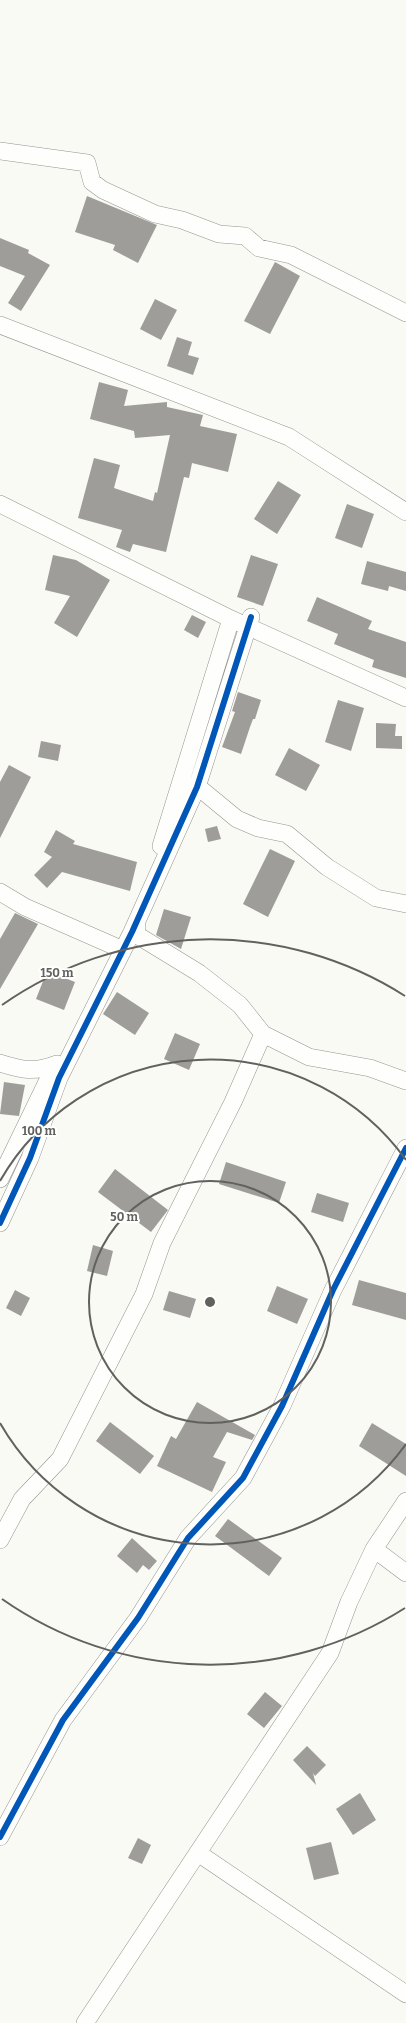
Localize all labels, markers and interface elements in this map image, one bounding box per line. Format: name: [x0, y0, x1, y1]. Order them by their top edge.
text: 150 m: [41, 966, 74, 980]
text: 100 m: [22, 1124, 57, 1138]
text: 50 m: [110, 1210, 138, 1224]
centre of rings: [203, 1295, 217, 1309]

